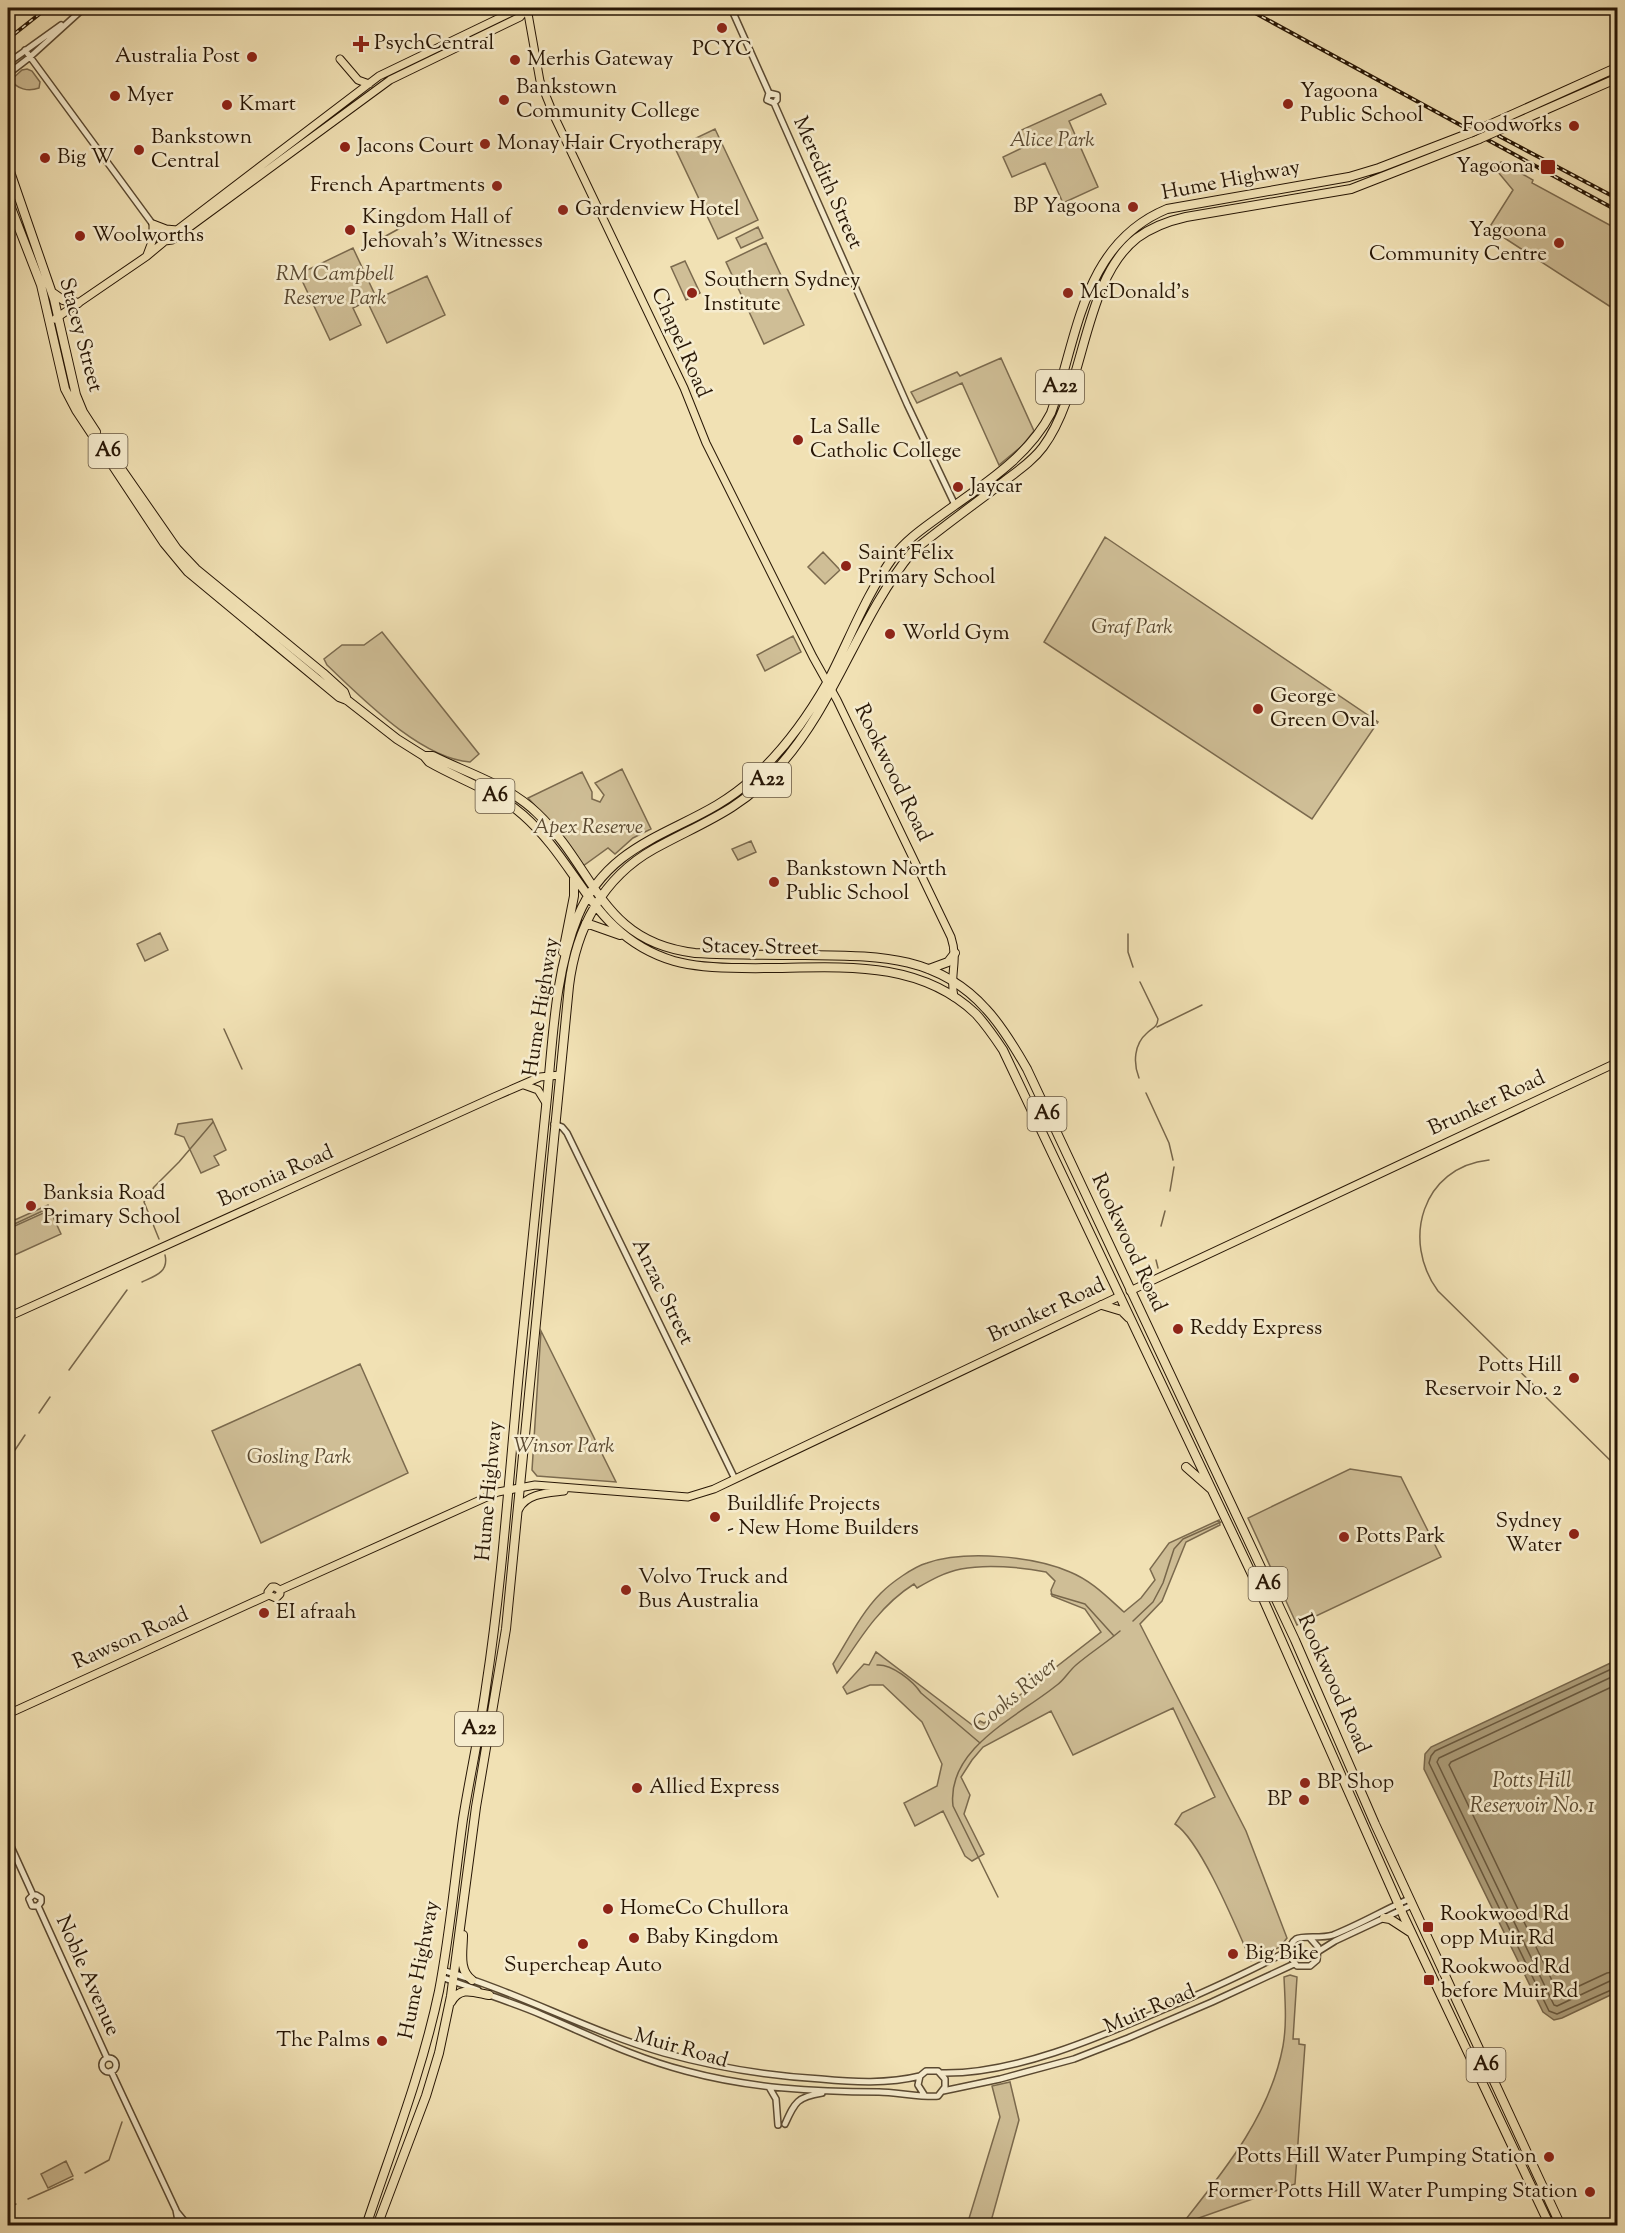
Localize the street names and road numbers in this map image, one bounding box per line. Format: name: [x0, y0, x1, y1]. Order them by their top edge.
street label: Meredith Street: [784, 112, 870, 254]
street label: Hume Highway: [1159, 153, 1303, 209]
street label: Stacey Street: [50, 275, 110, 395]
street label: Chapel Road: [642, 283, 718, 403]
road number: A22: [1036, 370, 1084, 404]
road number: A6: [88, 434, 128, 468]
street label: Rookwood Road: [846, 699, 938, 847]
road number: A22: [743, 763, 791, 797]
road number: A6: [476, 779, 514, 813]
street label: Stacey Street: [701, 932, 819, 964]
street label: Hume Highway: [516, 935, 568, 1079]
street label: Brunker Road: [1424, 1064, 1551, 1144]
road number: A6: [1028, 1097, 1066, 1131]
street label: Boronia Road: [213, 1138, 339, 1216]
street label: Rookwood Road: [1083, 1169, 1173, 1317]
street label: Anzac Street: [623, 1234, 701, 1350]
street label: Brunker Road: [984, 1271, 1111, 1351]
street label: Hume Highway: [469, 1419, 511, 1562]
road number: A6: [1248, 1567, 1288, 1601]
street label: Rawson Road: [68, 1600, 194, 1678]
street label: Rookwood Road: [1289, 1609, 1377, 1759]
road number: A22: [455, 1712, 503, 1746]
street label: Hume Highway: [392, 1898, 448, 2042]
street label: Noble Avenue: [47, 1911, 127, 2041]
street label: Muir Road: [1100, 1977, 1200, 2043]
street label: Muir Road: [630, 2021, 732, 2077]
road number: A6: [1466, 2048, 1506, 2082]

